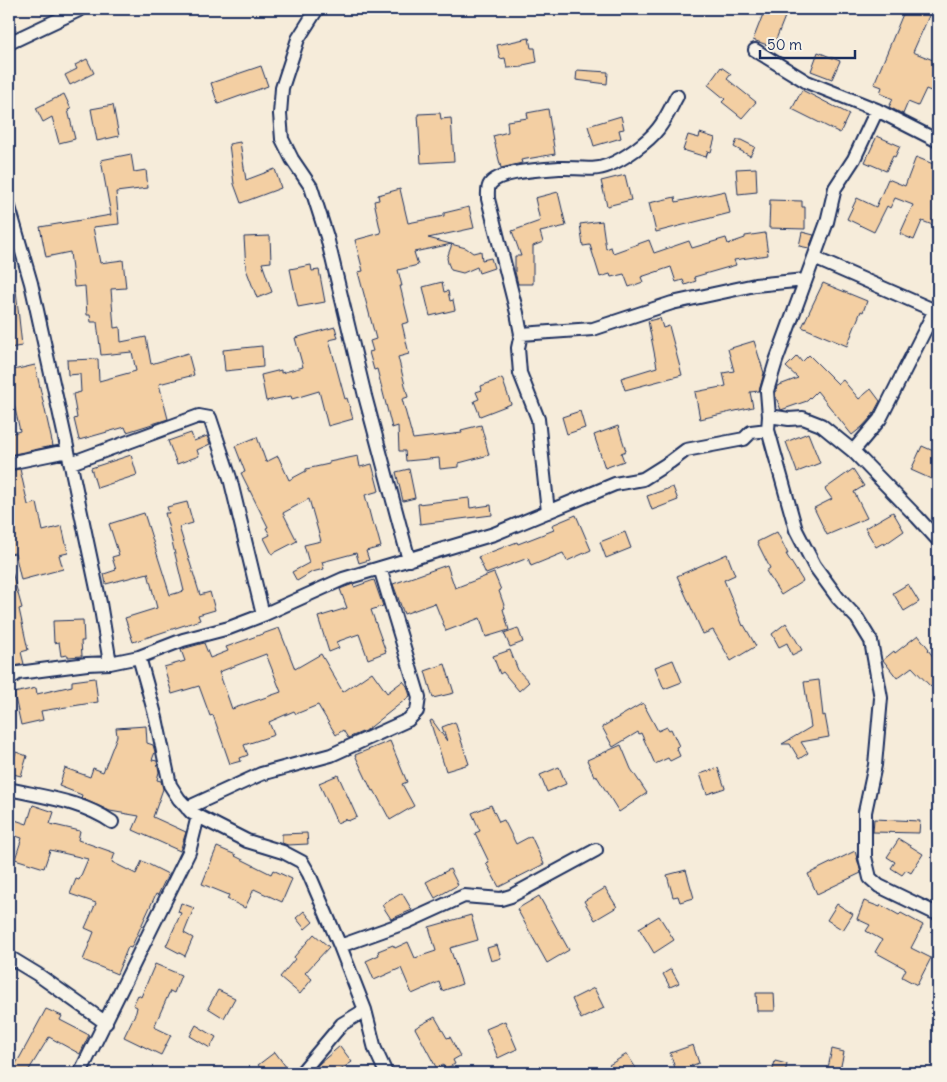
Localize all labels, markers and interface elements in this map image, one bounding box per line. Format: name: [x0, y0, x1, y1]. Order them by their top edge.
scale bar: [760, 28, 854, 60]
text: 50 m: [767, 35, 802, 54]

